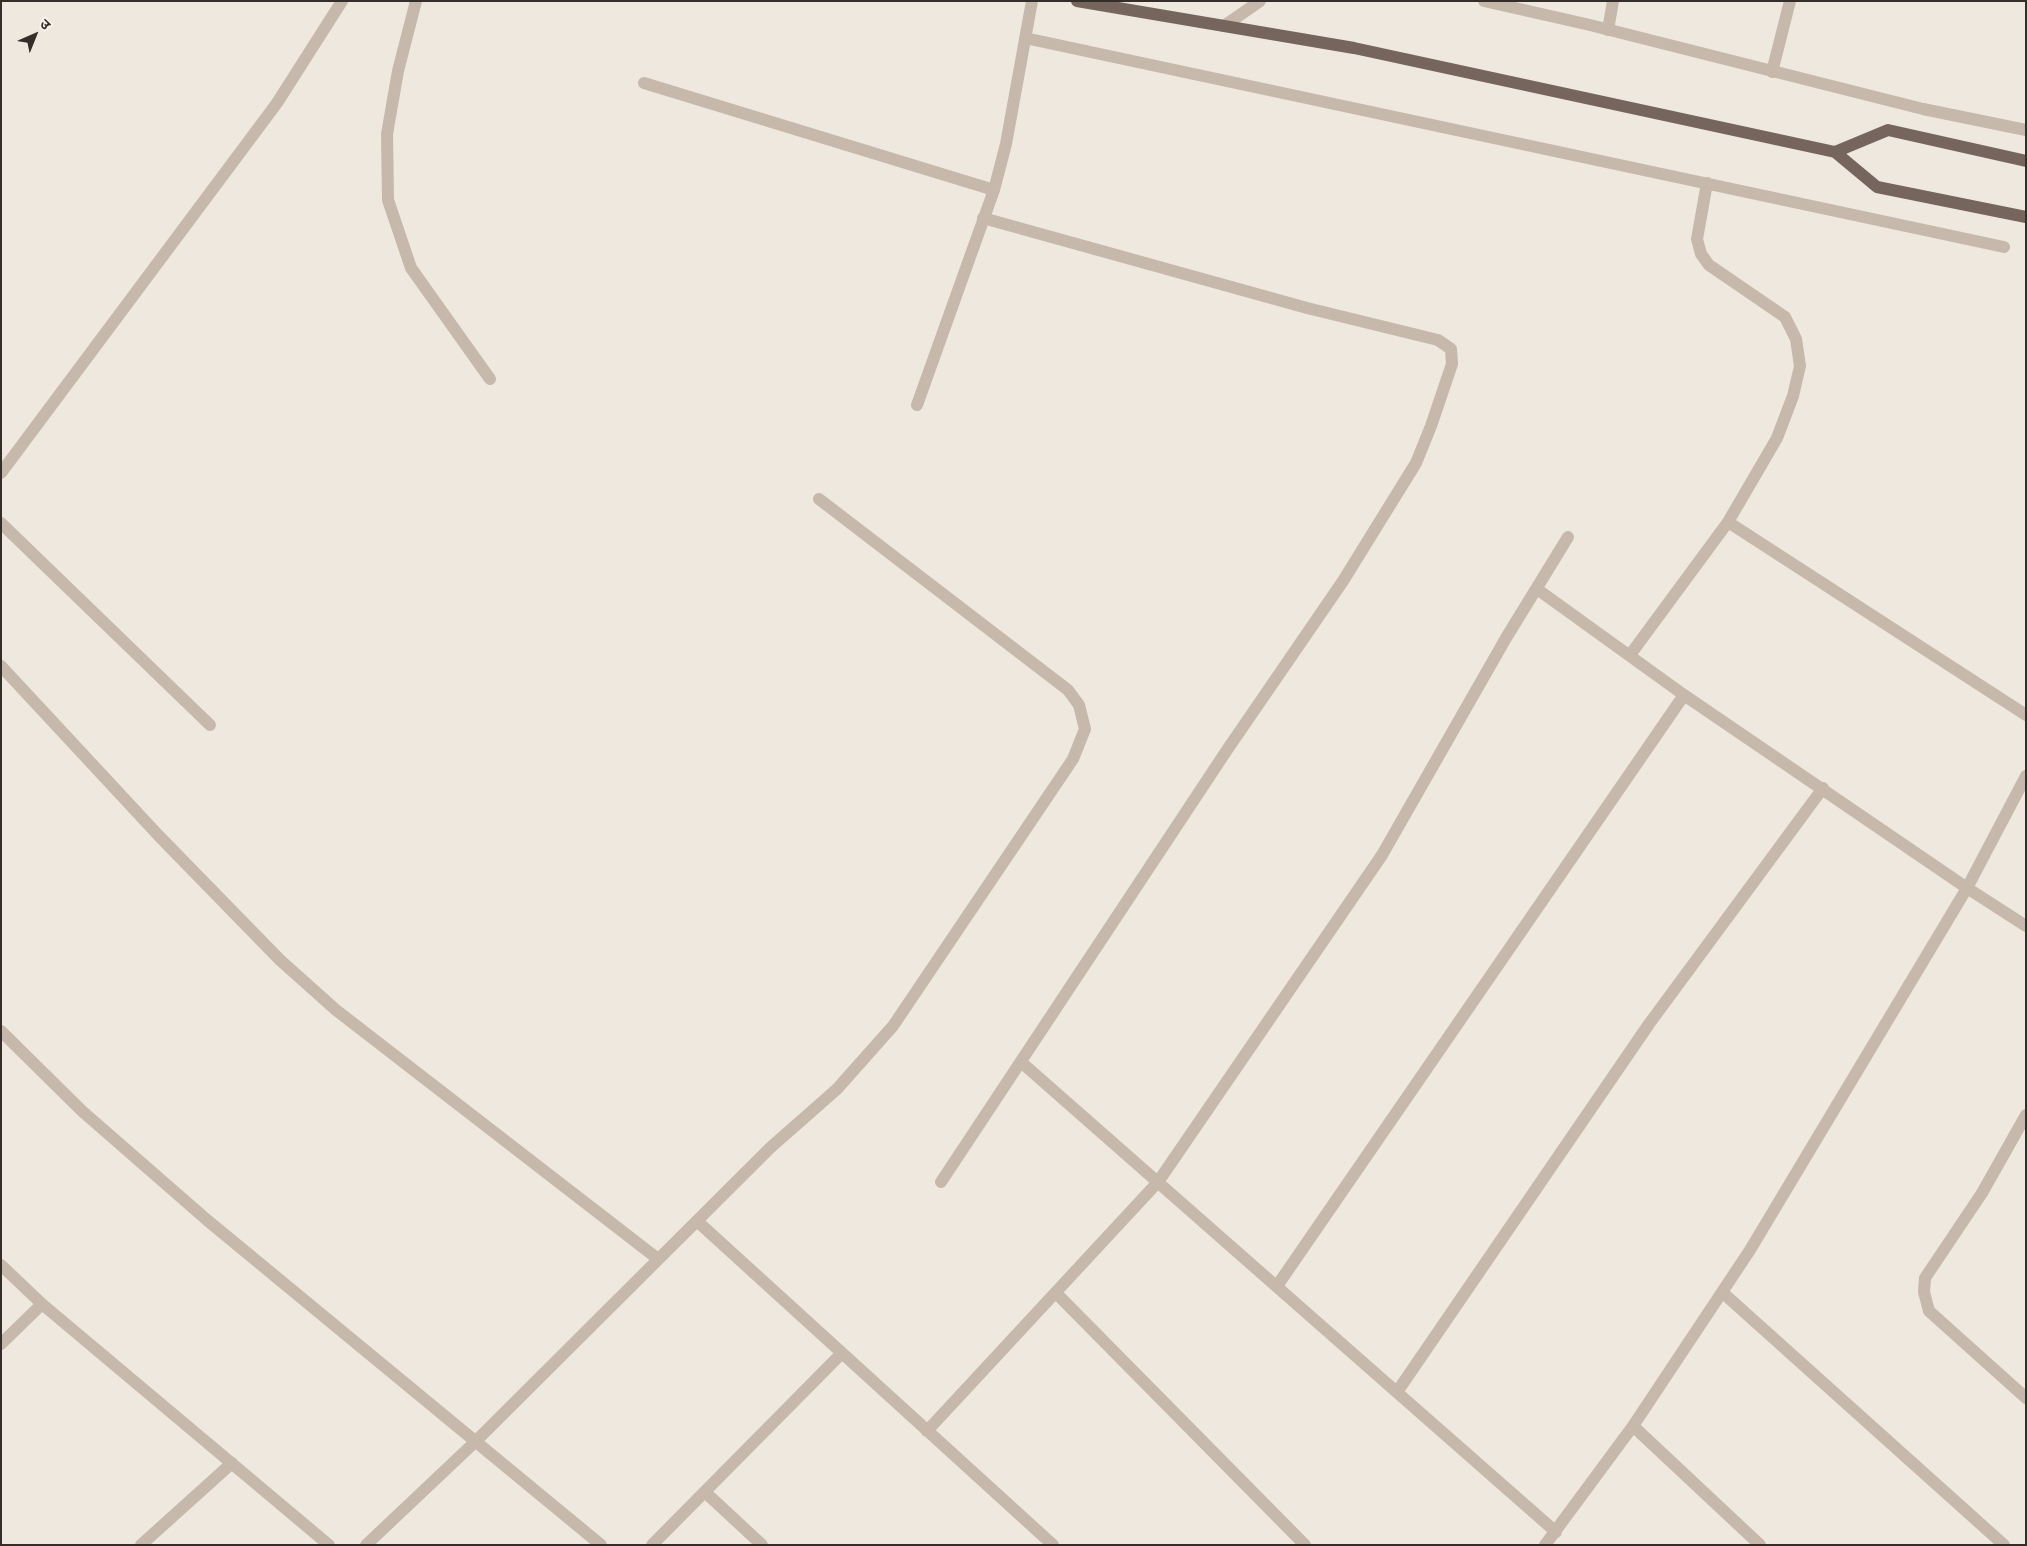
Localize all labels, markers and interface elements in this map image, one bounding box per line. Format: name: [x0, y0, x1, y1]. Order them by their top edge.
north arrow: [10, 10, 60, 60]
text: उ: [36, 15, 55, 34]

